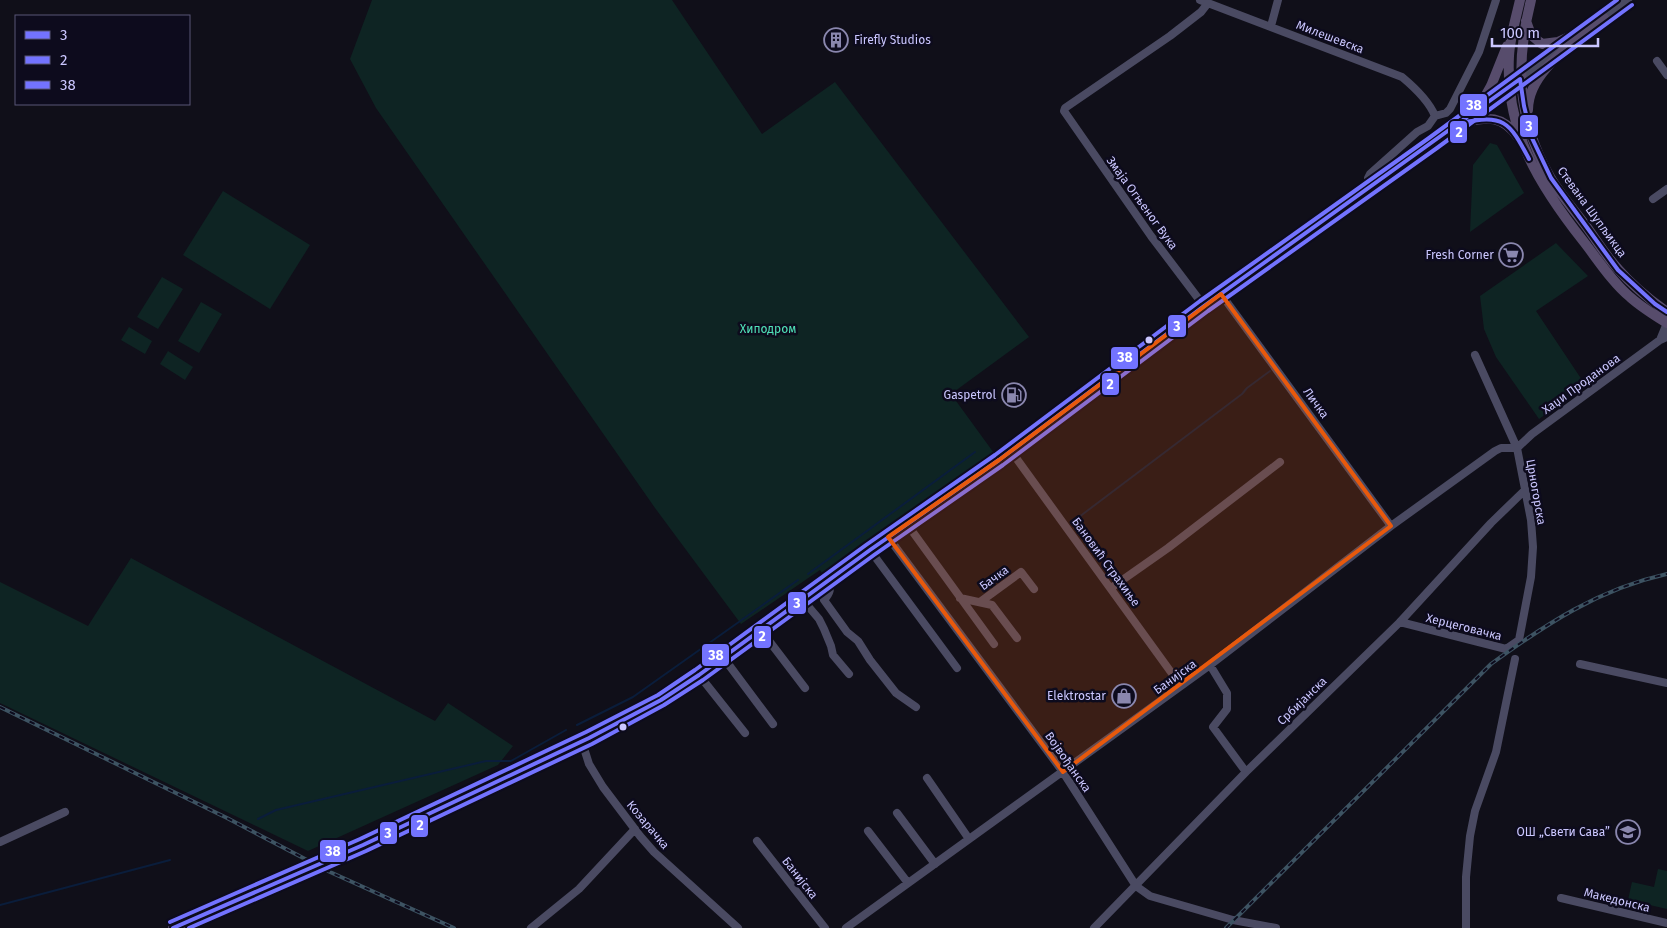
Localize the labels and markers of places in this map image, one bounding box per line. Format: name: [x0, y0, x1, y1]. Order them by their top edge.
building icon: Firefly Studios: [823, 27, 849, 53]
place label: Firefly Studios: [854, 33, 931, 47]
supermarket icon: Fresh Corner: [1498, 242, 1524, 268]
place label: Fresh Corner: [1426, 248, 1494, 262]
unlabelled marker: [1144, 335, 1154, 345]
fuel station icon: Gaspetrol: [1001, 382, 1027, 408]
place label: Gaspetrol: [944, 388, 996, 402]
shop icon: Elektrostar: [1111, 683, 1137, 709]
place label: Elektrostar: [1047, 689, 1106, 703]
unlabelled marker: [618, 722, 628, 732]
school or university icon: ОШ „Свети Сава”: [1615, 819, 1641, 845]
place label: ОШ „Свети Сава”: [1516, 825, 1610, 839]

